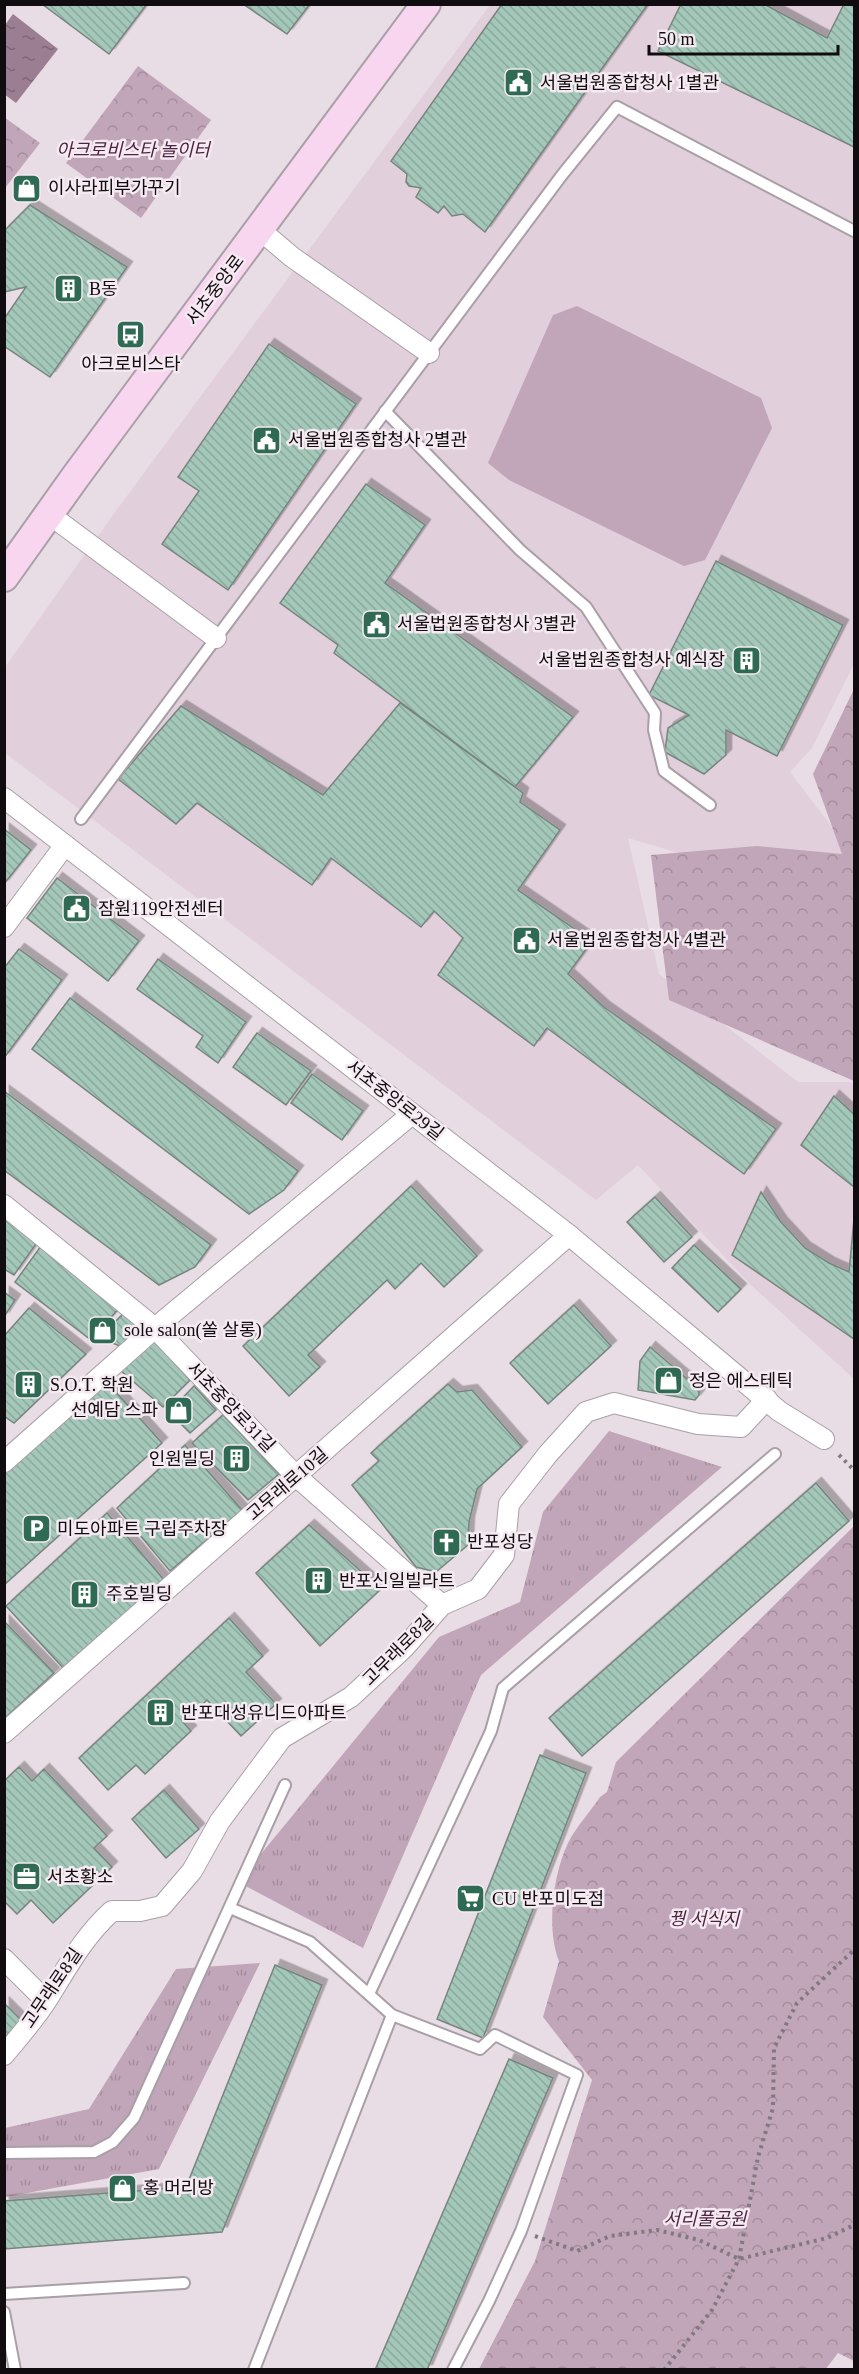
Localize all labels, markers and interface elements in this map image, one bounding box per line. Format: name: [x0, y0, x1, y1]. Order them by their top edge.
scale bar: [649, 18, 838, 56]
text: 50 m: [658, 29, 695, 49]
public building icon: 서울법원종합청사 1별관: [503, 67, 535, 99]
place label: 서울법원종합청사 1별관: [540, 73, 720, 93]
park label: 아크로비스타 놀이터: [56, 140, 212, 160]
shop icon: 이사라피부가꾸기: [11, 172, 43, 204]
place label: 이사라피부가꾸기: [48, 178, 180, 198]
street label: 서초중앙로: [182, 251, 248, 329]
building icon: B동: [52, 273, 84, 305]
place label: B동: [89, 279, 118, 299]
bus stop icon: 아크로비스타: [115, 319, 147, 351]
place label: 아크로비스타: [81, 354, 181, 374]
public building icon: 서울법원종합청사 2별관: [251, 424, 283, 456]
place label: 서울법원종합청사 2별관: [288, 430, 468, 450]
public building icon: 서울법원종합청사 3별관: [360, 608, 392, 640]
place label: 서울법원종합청사 3별관: [397, 614, 577, 634]
building icon: 서울법원종합청사 예식장: [730, 644, 762, 676]
place label: 서울법원종합청사 예식장: [538, 650, 725, 670]
public building icon: 잠원119안전센터: [61, 893, 93, 925]
place label: 잠원119안전센터: [98, 899, 224, 919]
public building icon: 서울법원종합청사 4별관: [510, 924, 542, 956]
place label: 서울법원종합청사 4별관: [547, 930, 727, 950]
street label: 서초중앙로29길: [343, 1056, 447, 1144]
shop icon: sole salon(쏠 살롱): [87, 1314, 119, 1346]
place label: sole salon(쏠 살롱): [124, 1320, 262, 1341]
street label: 서초중앙로31길: [183, 1358, 279, 1456]
shop icon: 정은 에스테틱: [652, 1365, 684, 1397]
building icon: S.O.T. 학원: [13, 1369, 45, 1401]
place label: 정은 에스테틱: [689, 1371, 793, 1391]
place label: S.O.T. 학원: [50, 1375, 134, 1395]
shop icon: 선예담 스파: [163, 1394, 195, 1426]
place label: 선예담 스파: [71, 1400, 158, 1420]
building icon: 인원빌딩: [220, 1443, 252, 1475]
street label: 고무래로10길: [242, 1443, 332, 1525]
place label: 인원빌딩: [149, 1449, 215, 1469]
parking icon: 미도아파트 구립주차장: [20, 1513, 52, 1545]
place label: 미도아파트 구립주차장: [57, 1519, 227, 1539]
church icon: 반포성당: [430, 1526, 462, 1558]
place label: 반포성당: [467, 1532, 533, 1552]
building icon: 반포신일빌라트: [302, 1565, 334, 1597]
place label: 반포신일빌라트: [339, 1571, 455, 1591]
building icon: 주호빌딩: [69, 1578, 101, 1610]
place label: 주호빌딩: [106, 1584, 172, 1604]
street label: 고무래로8길: [358, 1610, 438, 1690]
building icon: 반포대성유니드아파트: [144, 1697, 176, 1729]
place label: 반포대성유니드아파트: [181, 1703, 347, 1723]
office icon: 서초황소: [10, 1861, 42, 1893]
place label: 서초황소: [47, 1867, 113, 1887]
supermarket icon: CU 반포미도점: [455, 1883, 487, 1915]
place label: CU 반포미도점: [492, 1889, 604, 1909]
park label: 꿩 서식지: [669, 1909, 741, 1929]
street label: 고무래로8길: [18, 1944, 86, 2032]
shop icon: 홍 머리방: [106, 2172, 138, 2204]
place label: 홍 머리방: [143, 2178, 214, 2198]
park label: 서리풀공원: [664, 2209, 748, 2229]

